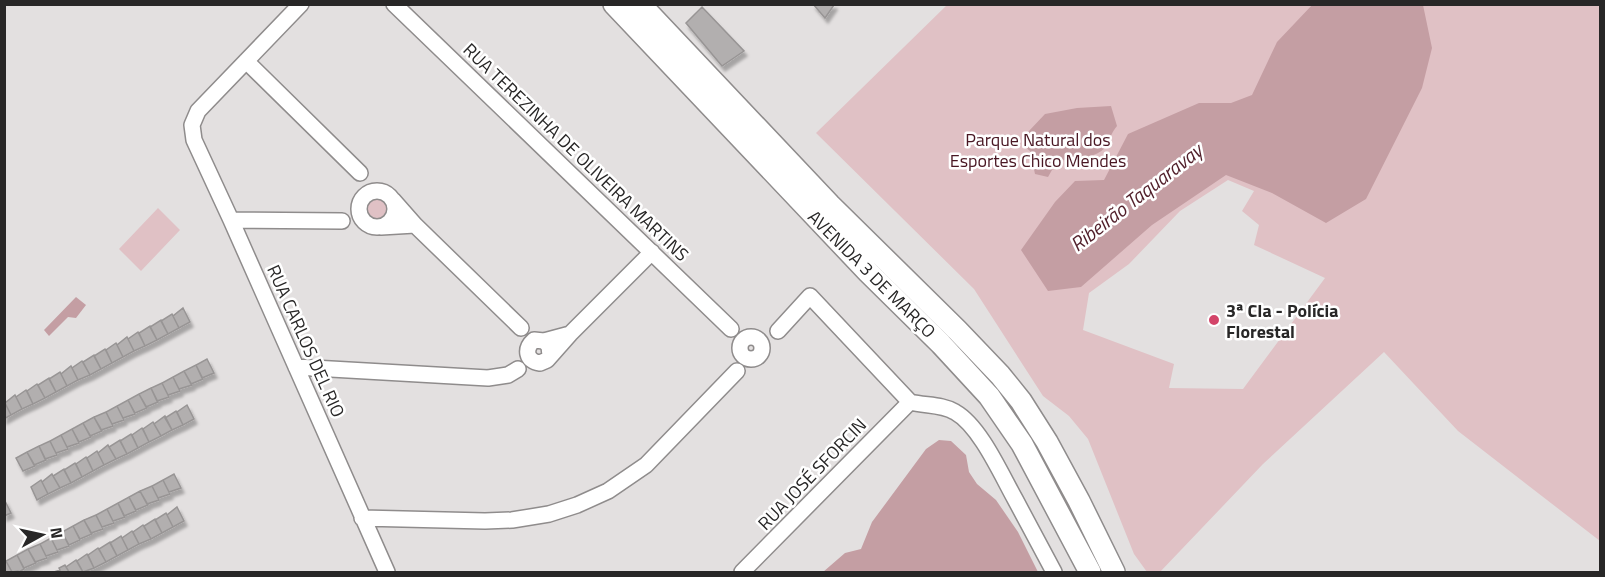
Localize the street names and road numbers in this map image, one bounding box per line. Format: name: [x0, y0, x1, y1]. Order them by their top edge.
street label: RUA TEREZINHA DE OLIVEIRA MARTINS: [457, 37, 695, 267]
street label: AVENIDA 3 DE MARÇO: [802, 204, 942, 344]
street label: RUA CARLOS DEL RIO: [260, 260, 352, 422]
street label: RUA JOSÉ SFORCIN: [751, 412, 873, 536]

